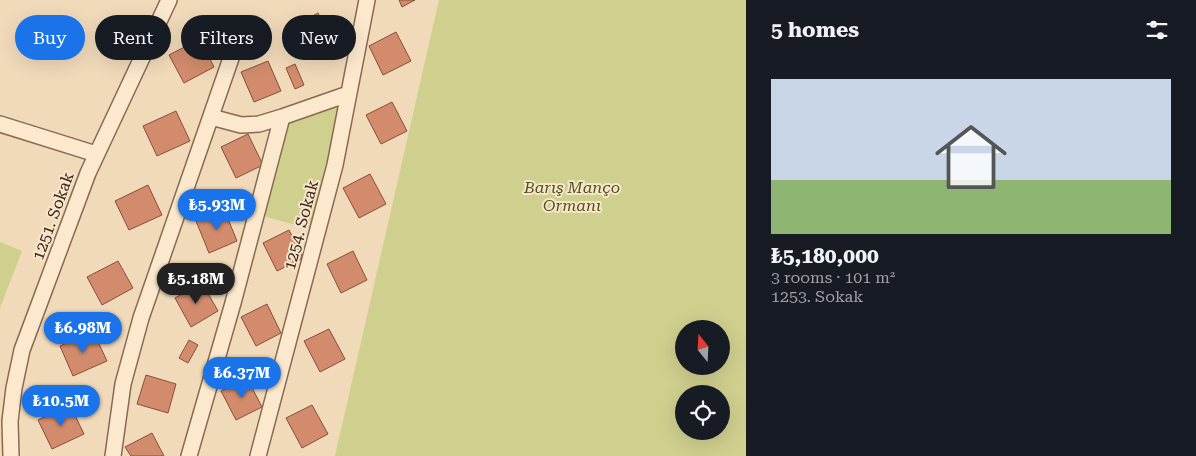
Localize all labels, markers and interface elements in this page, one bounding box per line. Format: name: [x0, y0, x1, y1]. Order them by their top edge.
chip: Buy: [15, 15, 85, 60]
chip: Rent: [95, 15, 171, 60]
chip: Filters: [181, 15, 272, 60]
chip: New: [282, 15, 356, 60]
icon: filters: [1143, 16, 1171, 44]
text: 5 homes: [771, 18, 859, 42]
icon: home: [926, 112, 1016, 202]
street label: 1251. Sokak: [28, 169, 78, 263]
street label: 1254. Sokak: [280, 178, 322, 272]
park label: Barış Manço Ormanı: [523, 178, 620, 215]
pin: ₺5.93M: [176, 188, 258, 231]
text: ₺5.93M: [189, 195, 245, 214]
text: ₺5,180,000: [771, 244, 879, 268]
pin: ₺5.18M: [155, 262, 237, 305]
text: 3 rooms · 101 m²: [771, 268, 895, 287]
text: ₺5.18M: [168, 269, 224, 288]
text: 1253. Sokak: [771, 287, 863, 306]
pin: ₺6.98M: [42, 312, 124, 354]
text: ₺6.98M: [55, 318, 111, 337]
north arrow: [675, 320, 730, 375]
map controls: [675, 320, 730, 440]
pin: ₺6.37M: [201, 356, 283, 399]
text: ₺6.37M: [214, 363, 270, 382]
pin: ₺10.5M: [20, 384, 102, 427]
button: locate: [675, 385, 730, 440]
text: ₺10.5M: [33, 391, 89, 410]

